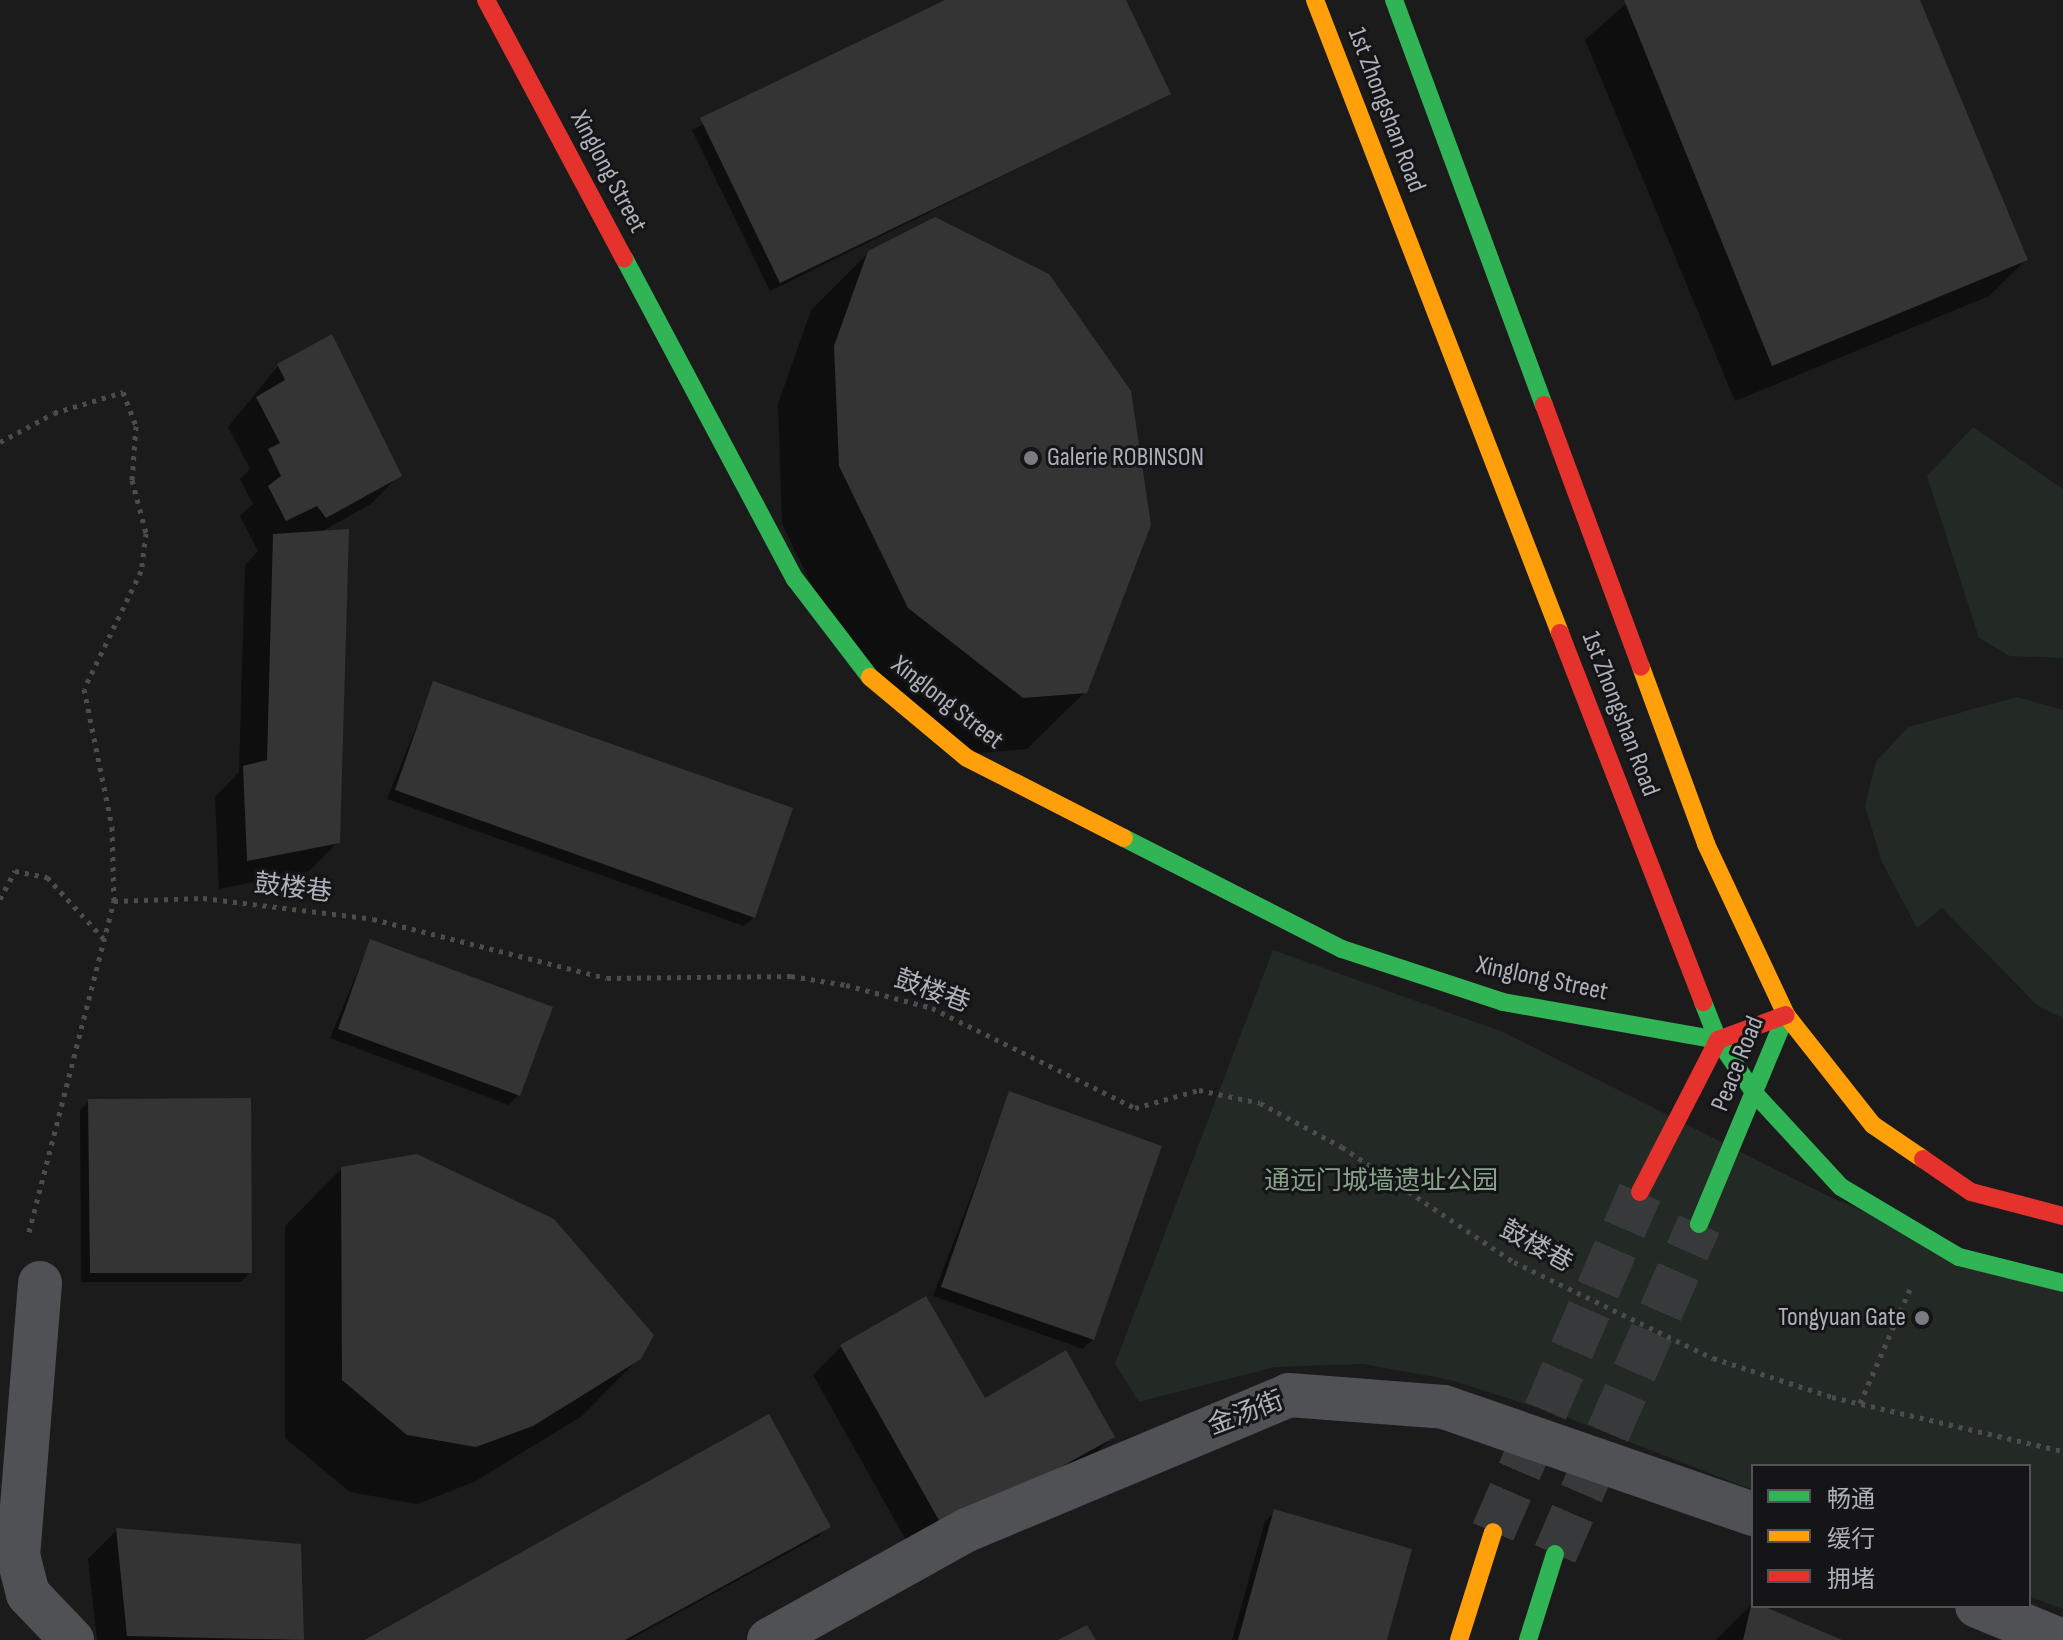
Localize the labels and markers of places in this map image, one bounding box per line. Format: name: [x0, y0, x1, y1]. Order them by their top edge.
place label: Galerie ROBINSON: [1047, 442, 1204, 474]
marker: Galerie ROBINSON: [1022, 449, 1040, 467]
place label: Tongyuan Gate: [1778, 1302, 1906, 1334]
marker: Tongyuan Gate: [1913, 1309, 1931, 1327]

